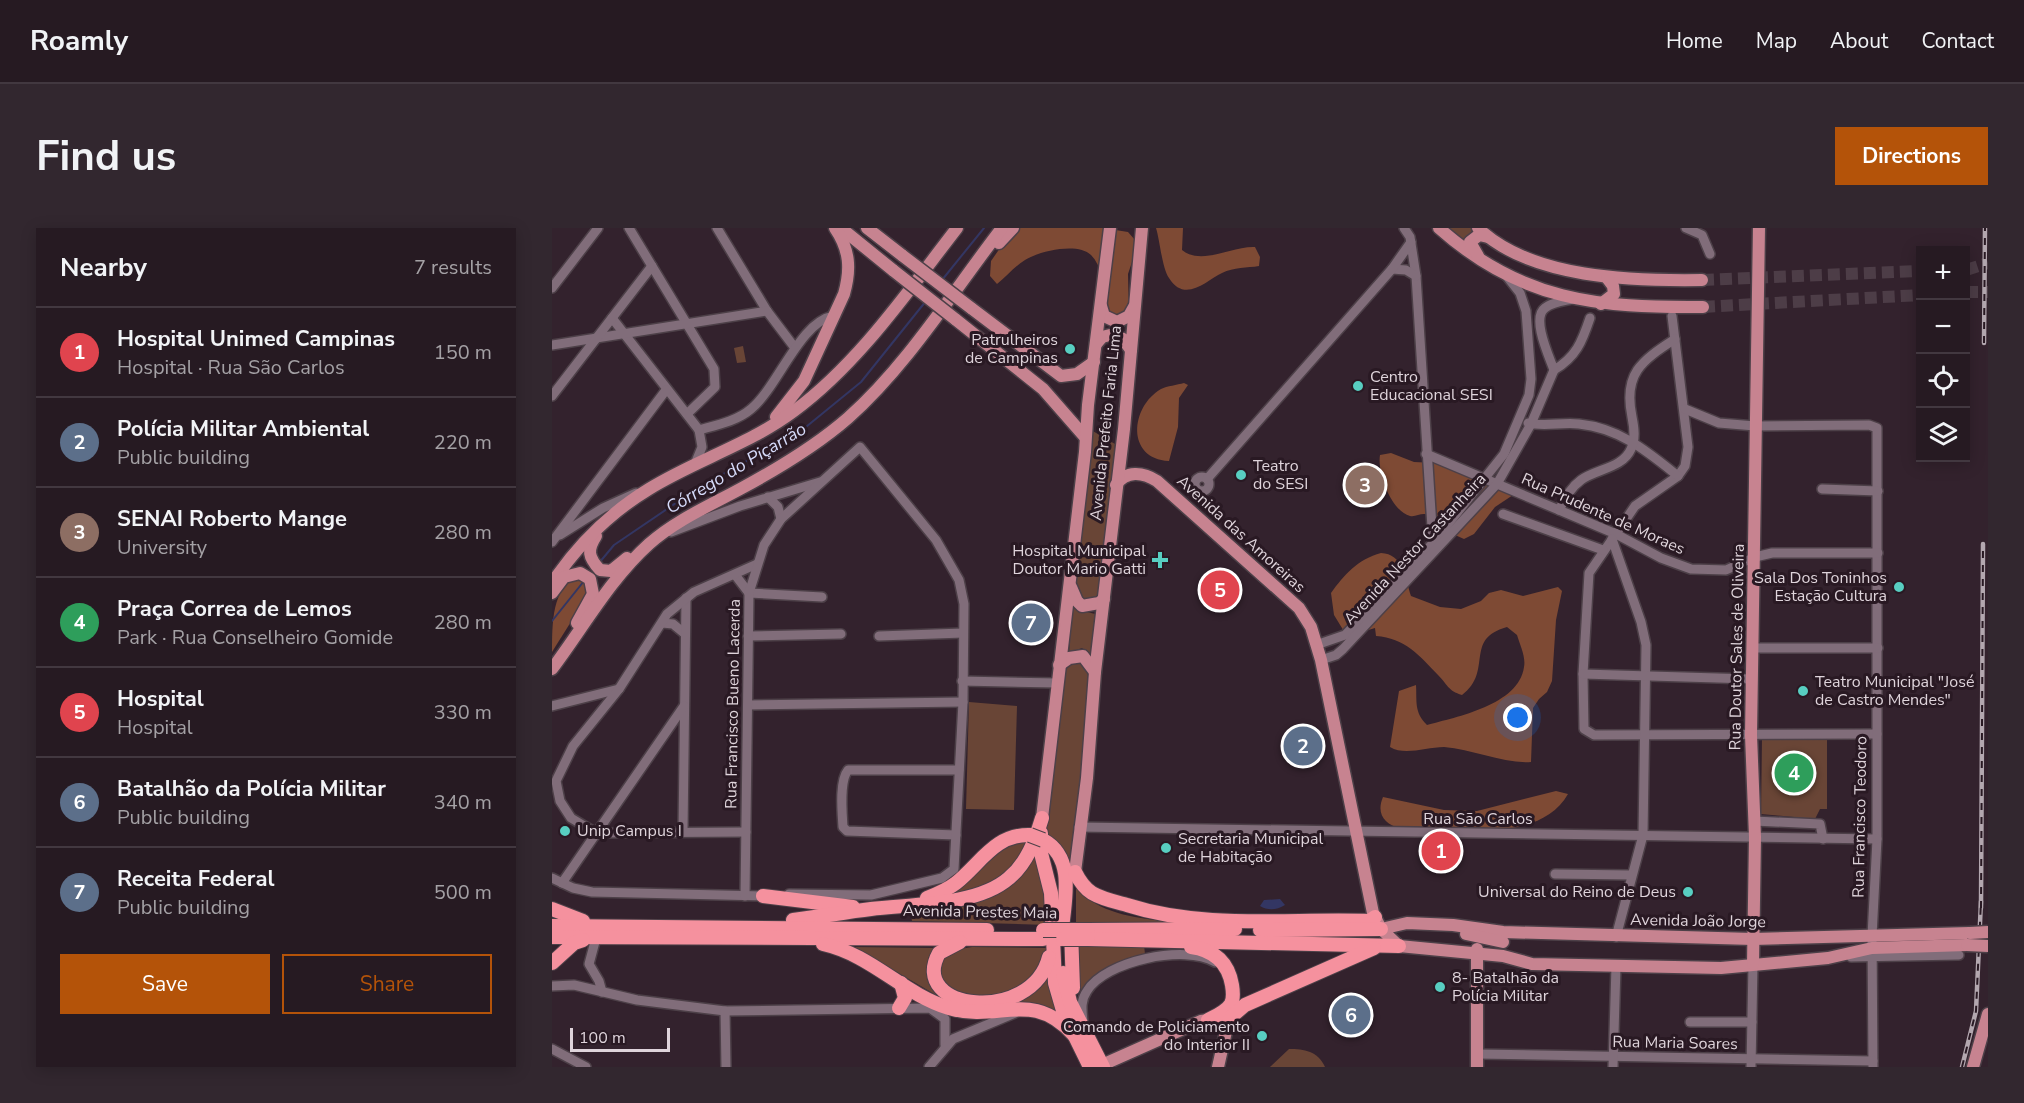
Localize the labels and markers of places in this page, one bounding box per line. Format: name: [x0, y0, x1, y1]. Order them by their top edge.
place label: Patrulheiros de Campinas: [965, 329, 1058, 369]
marker: Patrulheiros de Campinas: [1063, 342, 1077, 356]
place label: Centro Educacional SESI: [1370, 366, 1493, 406]
marker: Centro Educacional SESI: [1351, 379, 1365, 393]
place label: Teatro do SESI: [1253, 455, 1308, 495]
pin: 3: [1346, 462, 1384, 508]
marker: Teatro do SESI: [1234, 468, 1248, 482]
place label: Hospital Municipal Doutor Mario Gatti: [1012, 540, 1146, 580]
marker: Hospital Municipal Doutor Mario Gatti: [1151, 551, 1169, 569]
place label: Sala Dos Toninhos Estação Cultura: [1754, 567, 1887, 607]
pin: 5: [1200, 568, 1240, 613]
marker: Sala Dos Toninhos Estação Cultura: [1892, 580, 1906, 594]
pin: 7: [1012, 600, 1050, 646]
place label: Teatro Municipal "José de Castro Mendes": [1815, 671, 1974, 711]
marker: Teatro Municipal "José de Castro Mendes": [1796, 684, 1810, 698]
pin: 2: [1284, 724, 1323, 768]
pin: 4: [1774, 750, 1814, 796]
place label: Unip Campus I: [577, 820, 682, 842]
marker: Unip Campus I: [558, 824, 572, 838]
place label: Secretaria Municipal de Habitação: [1178, 828, 1323, 868]
pin: 1: [1422, 828, 1460, 874]
marker: Secretaria Municipal de Habitação: [1159, 841, 1173, 855]
place label: Universal do Reino de Deus: [1478, 881, 1676, 903]
marker: Universal do Reino de Deus: [1681, 885, 1695, 899]
place label: 8- Batalhão da Polícia Militar: [1452, 967, 1559, 1007]
marker: 8- Batalhão da Polícia Militar: [1433, 980, 1447, 994]
pin: 6: [1332, 992, 1370, 1038]
place label: Comando de Policiamento do Interior II: [1063, 1016, 1250, 1056]
marker: Comando de Policiamento do Interior II: [1255, 1029, 1269, 1043]

